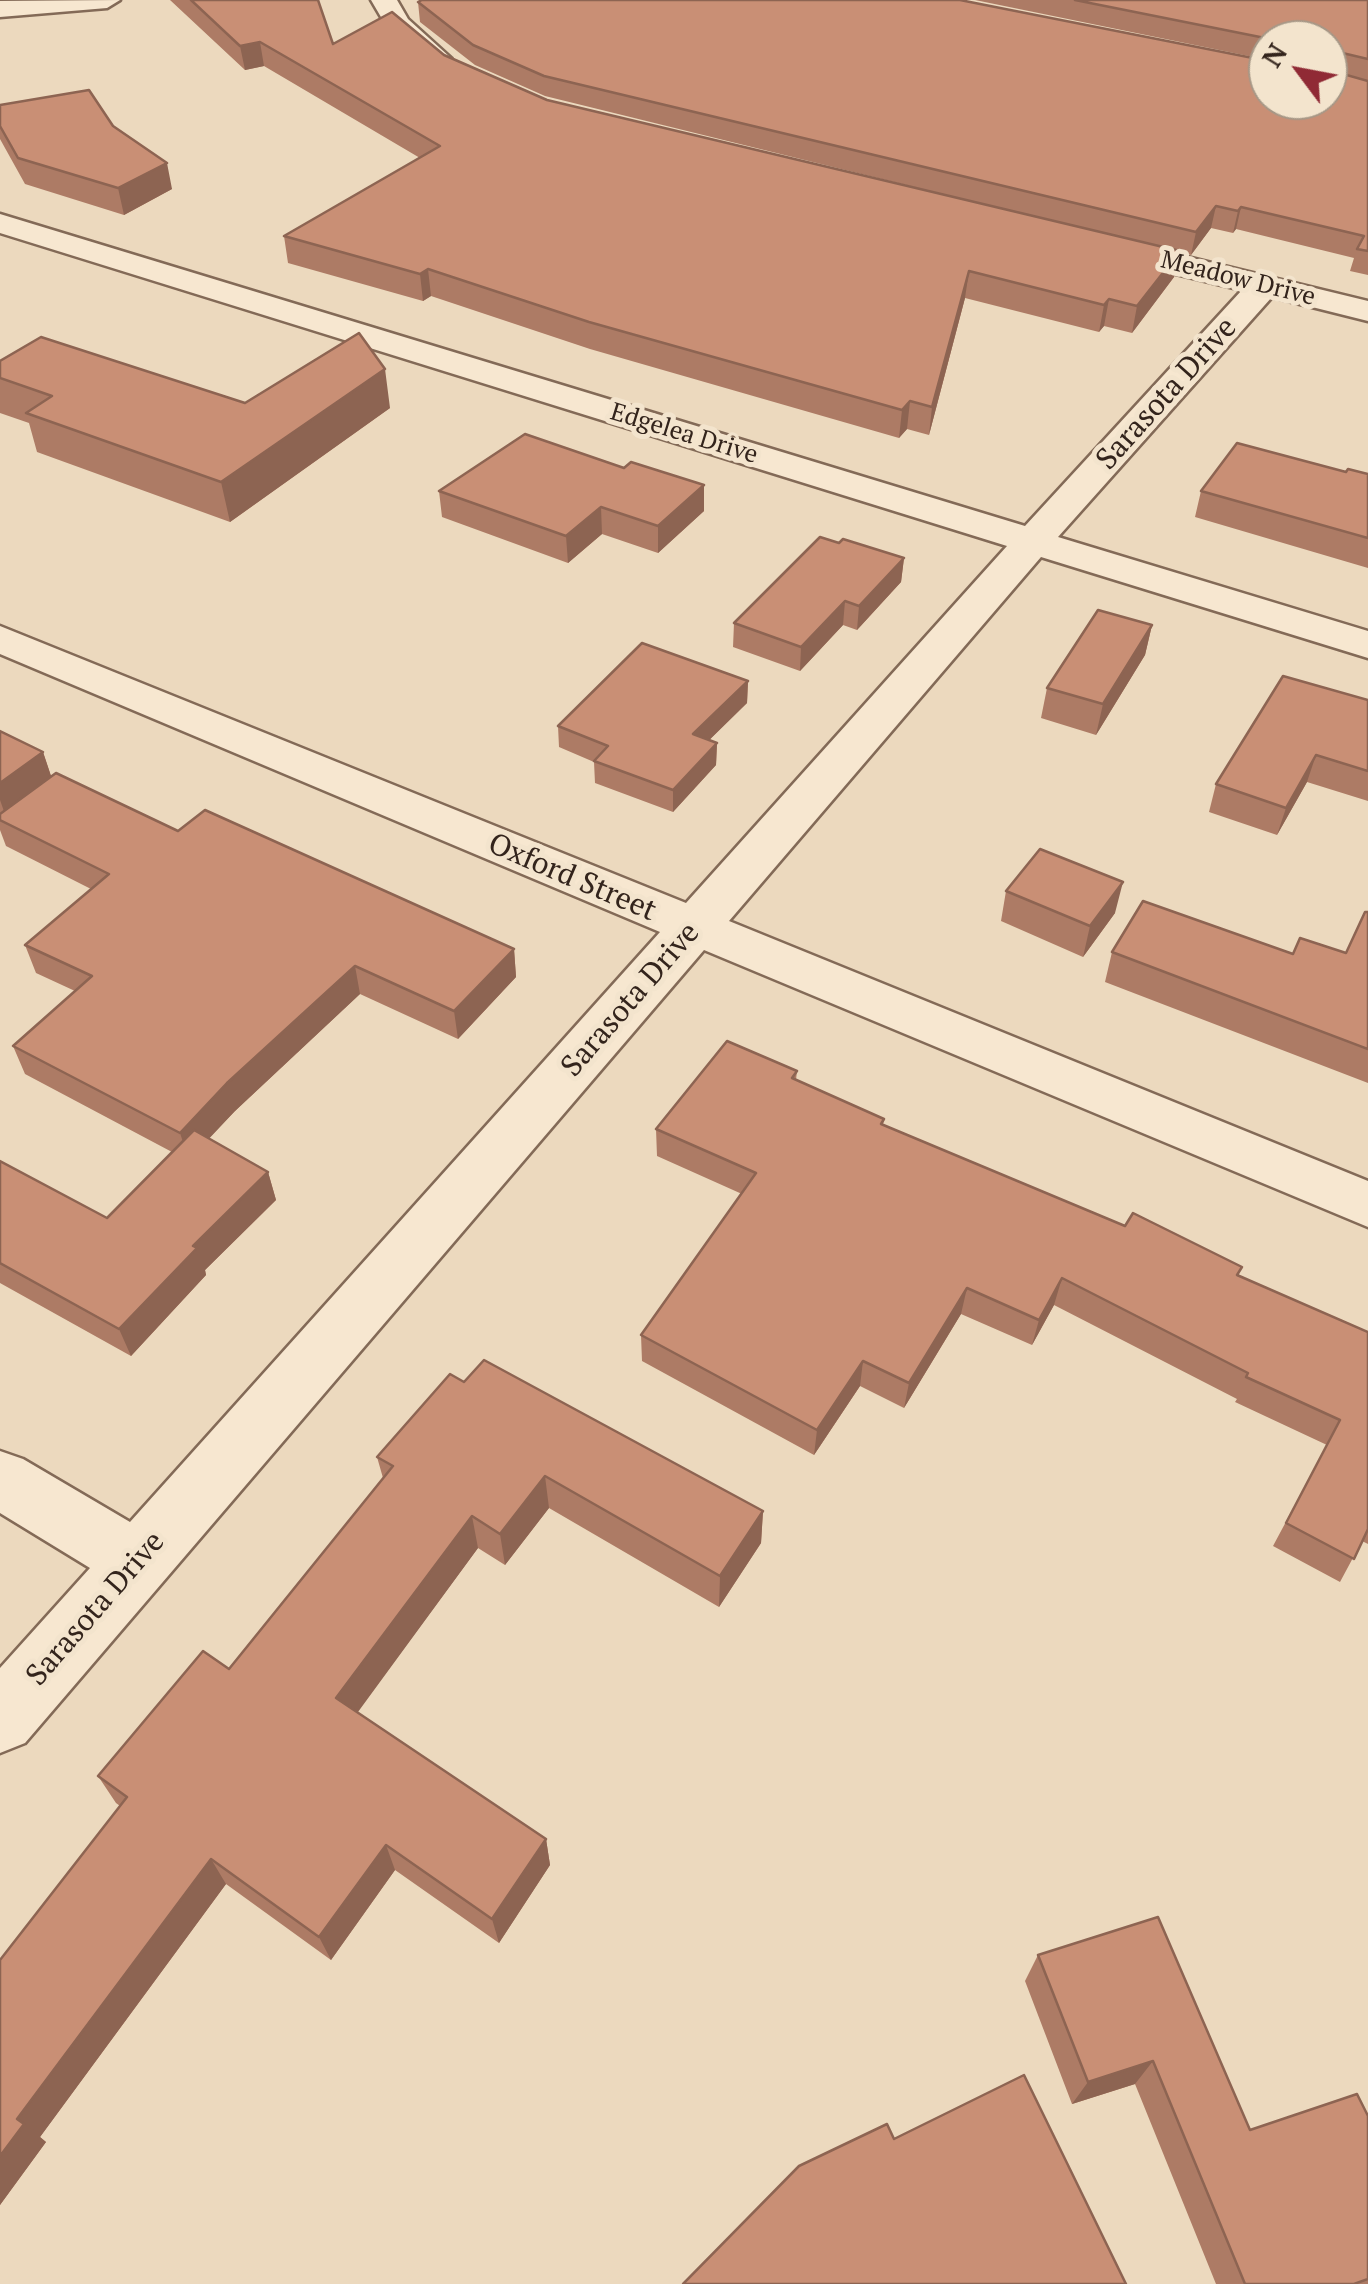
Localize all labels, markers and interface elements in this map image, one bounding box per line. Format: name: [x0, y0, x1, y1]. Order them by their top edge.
north arrow: [1248, 20, 1348, 120]
text: N: [1253, 36, 1295, 74]
street label: Meadow Drive: [1158, 245, 1318, 313]
street label: Sarasota Drive: [1089, 311, 1245, 477]
street label: Edgelea Drive: [607, 397, 761, 471]
street label: Oxford Street: [483, 826, 661, 930]
street label: Sarasota Drive: [554, 916, 708, 1084]
street label: Sarasota Drive: [19, 1525, 173, 1693]

